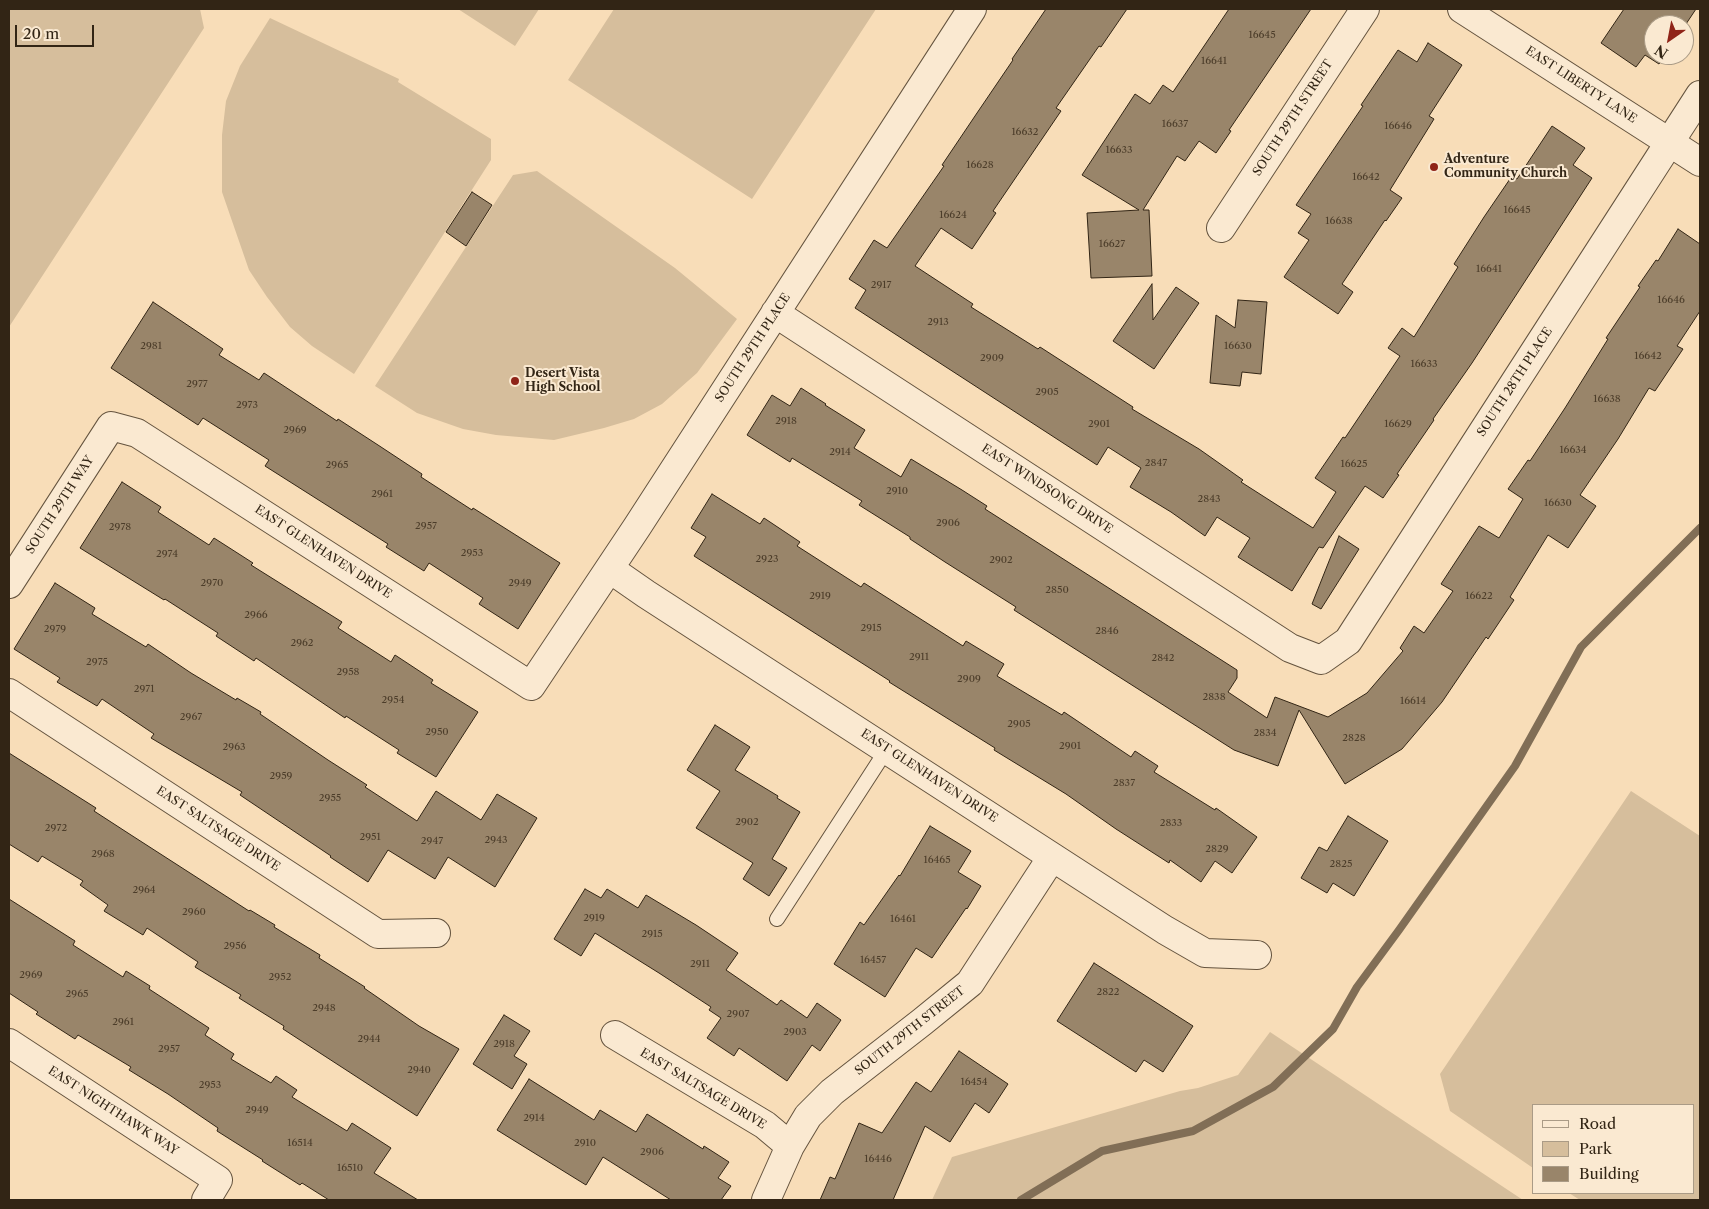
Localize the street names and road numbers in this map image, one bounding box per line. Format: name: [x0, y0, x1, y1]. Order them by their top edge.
street label: EAST LIBERTY LANE: [1523, 44, 1639, 126]
street label: SOUTH 29TH STREET: [1250, 57, 1336, 179]
street label: SOUTH 29TH PLACE: [712, 291, 794, 405]
street label: SOUTH 28TH PLACE: [1474, 325, 1556, 439]
street label: EAST WINDSONG DRIVE: [979, 441, 1115, 537]
street label: SOUTH 29TH WAY: [23, 453, 97, 557]
street label: EAST GLENHAVEN DRIVE: [252, 502, 394, 602]
street label: EAST GLENHAVEN DRIVE: [858, 726, 1000, 826]
street label: EAST SALTSAGE DRIVE: [153, 784, 283, 874]
street label: SOUTH 29TH STREET: [852, 984, 968, 1078]
street label: EAST SALTSAGE DRIVE: [637, 1046, 769, 1132]
street label: EAST NIGHTHAWK WAY: [45, 1063, 181, 1159]

